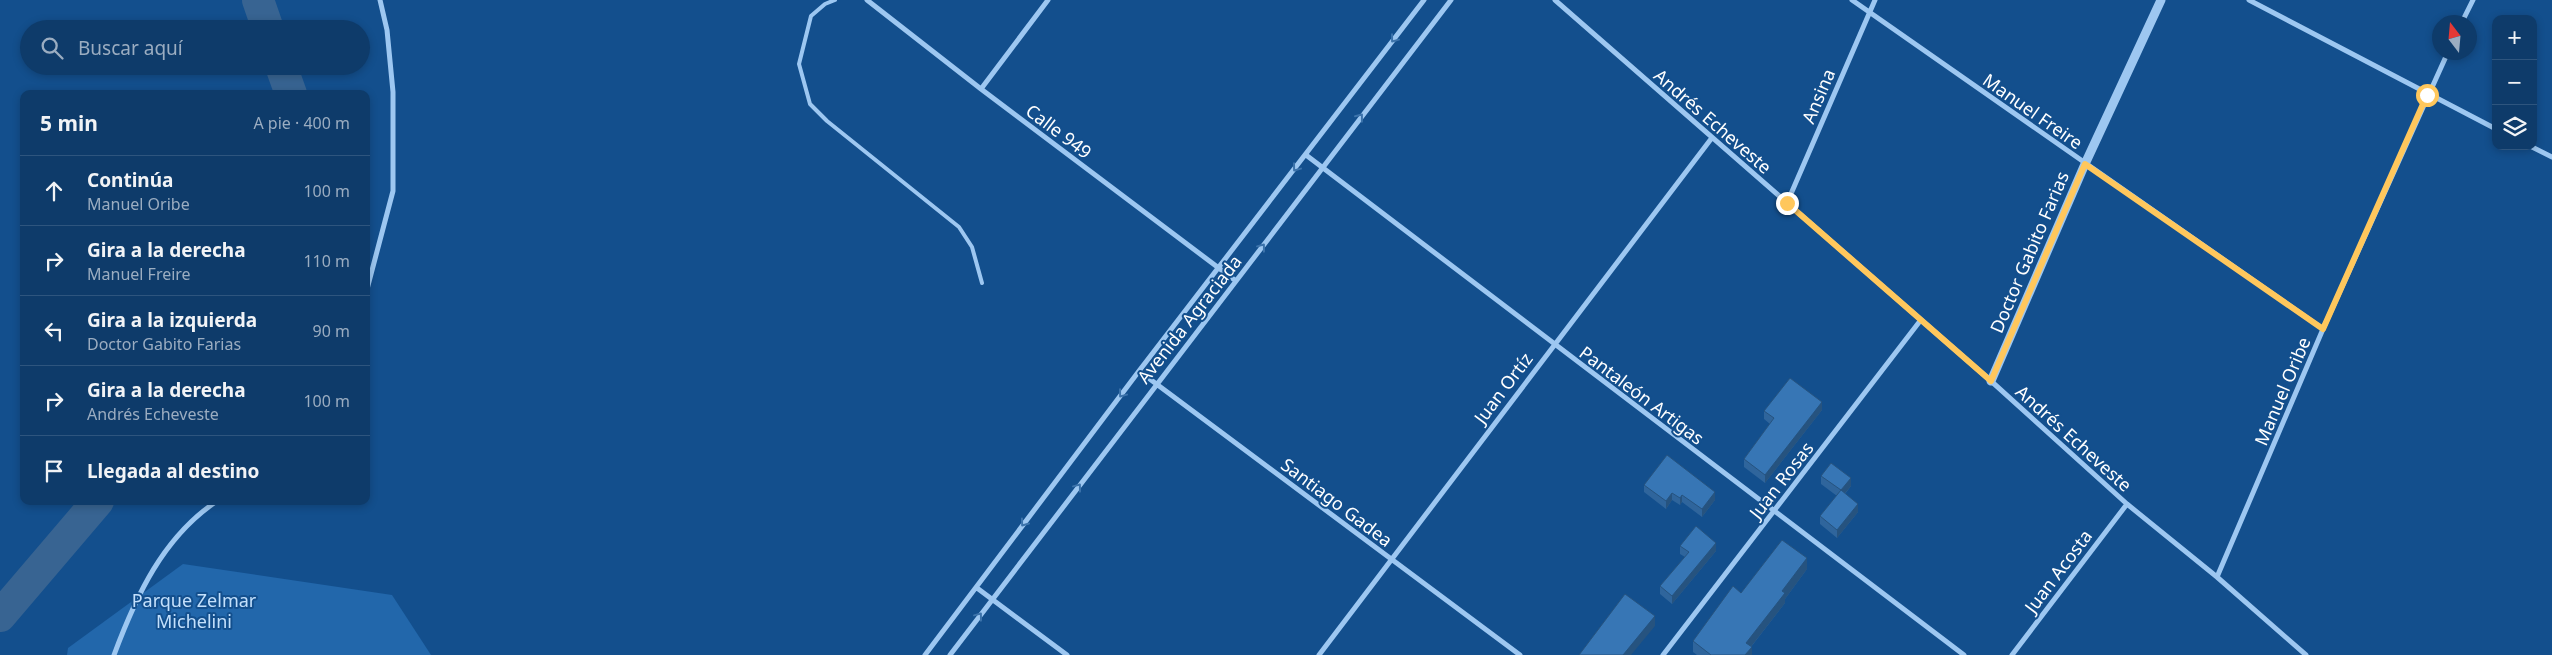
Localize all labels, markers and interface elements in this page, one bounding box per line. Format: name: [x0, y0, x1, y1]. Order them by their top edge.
north arrow: [2432, 15, 2477, 60]
map controls: [2492, 15, 2537, 150]
button: +: [2492, 15, 2537, 60]
search box: [20, 20, 370, 75]
one-way arrow: [1392, 33, 1400, 42]
icon: search: [38, 34, 66, 62]
text: Buscar aquí: [78, 35, 183, 61]
button: −: [2492, 60, 2537, 105]
street label: Andrés Echeveste: [1649, 63, 1777, 179]
street label: Ansina: [1796, 65, 1840, 127]
street label: Manuel Freire: [1978, 68, 2088, 154]
route start: [2416, 84, 2439, 107]
street label: Calle 949: [1021, 98, 1097, 164]
button: layers: [2492, 105, 2537, 150]
text: 5 min: [40, 109, 98, 137]
text: A pie · 400 m: [253, 112, 350, 134]
one-way arrow: [1355, 114, 1363, 123]
one-way arrow: [1293, 162, 1301, 171]
text: Continúa: [87, 167, 173, 193]
street label: Doctor Gabito Farias: [1984, 168, 2074, 336]
icon: ahead: [40, 177, 68, 205]
text: 100 m: [303, 180, 350, 202]
route end: [1776, 192, 1799, 215]
text: Manuel Oribe: [87, 193, 190, 215]
text: Gira a la derecha: [87, 237, 246, 263]
one-way arrow: [1256, 243, 1265, 253]
icon: right: [40, 247, 68, 275]
text: 110 m: [303, 250, 350, 272]
street label: Avenida Agraciada: [1131, 250, 1247, 388]
text: Manuel Freire: [87, 263, 191, 285]
text: Gira a la izquierda: [87, 307, 257, 333]
icon: left: [40, 317, 68, 345]
text: 90 m: [313, 320, 350, 342]
text: Doctor Gabito Farias: [87, 333, 241, 355]
street label: Manuel Oribe: [2248, 333, 2316, 449]
street label: Pantaleón Artigas: [1575, 340, 1709, 450]
street label: Juan Ortíz: [1467, 348, 1538, 430]
text: Gira a la derecha: [87, 377, 246, 403]
street label: Andrés Echeveste: [2011, 379, 2137, 497]
icon: right: [40, 387, 68, 415]
one-way arrow: [1119, 388, 1128, 398]
text: 100 m: [303, 390, 350, 412]
text: Andrés Echeveste: [87, 403, 219, 425]
street label: Juan Rosas: [1742, 437, 1819, 525]
street label: Santiago Gadea: [1276, 452, 1398, 552]
icon: arrive: [40, 457, 68, 485]
text: Llegada al destino: [87, 458, 259, 484]
one-way arrow: [1072, 483, 1081, 493]
one-way arrow: [1021, 517, 1030, 527]
street label: Juan Acosta: [2018, 525, 2097, 619]
park label: Parque Zelmar Michelini: [132, 588, 257, 633]
one-way arrow: [974, 613, 982, 622]

